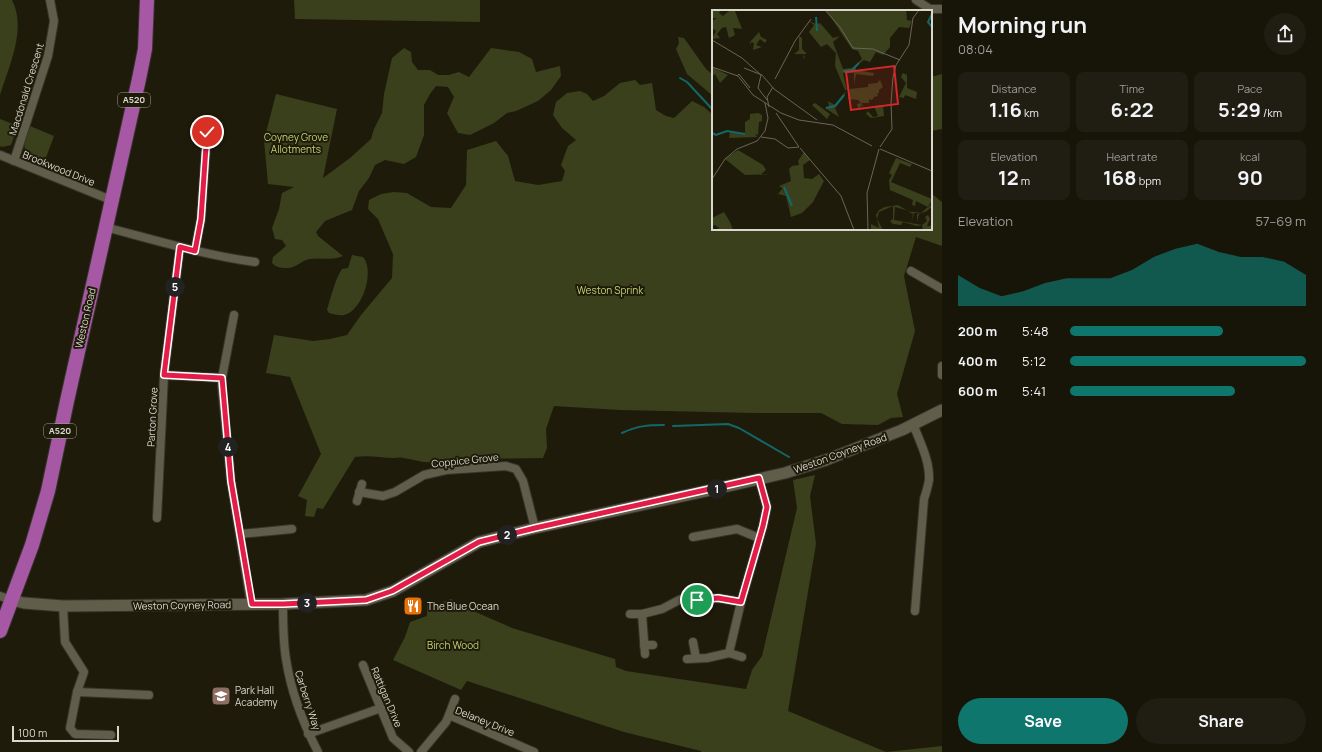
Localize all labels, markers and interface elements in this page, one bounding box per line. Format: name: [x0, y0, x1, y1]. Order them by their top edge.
inset map: [712, 10, 932, 230]
text: Morning run: [958, 10, 1087, 40]
button: share: [1264, 13, 1306, 55]
text: 08:04: [958, 40, 993, 58]
street label: Macdonald Crescent: [5, 41, 47, 137]
text: Distance: [991, 81, 1037, 96]
text: Time: [1120, 81, 1144, 96]
text: Pace: [1238, 81, 1262, 96]
road number: A520: [118, 93, 150, 107]
text: 1.16: [989, 96, 1022, 123]
text: 6:22: [1110, 96, 1154, 123]
text: 5:29: [1218, 96, 1261, 123]
text: km: [1022, 105, 1039, 120]
text: /km: [1261, 105, 1282, 120]
pin: [190, 115, 224, 149]
icon: check: [196, 121, 218, 143]
park label: Coyney Grove Allotments: [264, 130, 328, 156]
street label: Brookwood Drive: [21, 147, 97, 189]
text: Elevation: [991, 149, 1037, 164]
text: Heart rate: [1106, 149, 1158, 164]
text: kcal: [1240, 149, 1260, 164]
text: 12: [998, 164, 1019, 191]
text: 168: [1103, 164, 1136, 191]
text: 90: [1237, 164, 1263, 191]
text: m: [1019, 173, 1030, 188]
text: bpm: [1136, 173, 1161, 188]
text: Elevation: [958, 212, 1013, 230]
text: 57–69 m: [1255, 212, 1306, 230]
pin: 5: [165, 277, 185, 297]
text: 5: [172, 279, 178, 294]
park label: Weston Sprink: [577, 283, 644, 297]
street label: Weston Road: [71, 287, 99, 349]
text: 200 m: [958, 322, 997, 340]
text: 5:48: [1022, 322, 1049, 340]
text: 400 m: [958, 352, 997, 370]
text: 5:12: [1022, 352, 1046, 370]
text: 600 m: [958, 382, 997, 400]
text: 5:41: [1022, 382, 1046, 400]
street label: Parton Grove: [143, 387, 161, 447]
road number: A520: [44, 424, 76, 438]
street label: Weston Coyney Road: [791, 430, 889, 476]
pin: 4: [218, 437, 238, 457]
text: 4: [225, 439, 231, 454]
street label: Coppice Grove: [431, 449, 499, 470]
pin: 1: [707, 479, 727, 499]
text: 1: [715, 481, 719, 496]
pin: 2: [497, 525, 517, 545]
text: 2: [504, 527, 510, 542]
pin: [680, 583, 714, 617]
icon: arrive: [686, 589, 708, 611]
pin: 3: [297, 593, 317, 613]
text: 3: [304, 595, 310, 610]
restaurant icon: The Blue Ocean: [402, 595, 424, 617]
street label: Weston Coyney Road: [133, 597, 231, 613]
place label: The Blue Ocean: [427, 599, 499, 613]
park label: Birch Wood: [427, 638, 479, 652]
street label: Rattigan Drive: [368, 665, 406, 730]
street label: Carberry Way: [292, 668, 324, 732]
place label: Park Hall Academy: [235, 683, 278, 709]
school or university icon: Park Hall Academy: [210, 685, 232, 707]
button: Save: [958, 698, 1128, 744]
button: Share: [1136, 698, 1306, 744]
street label: Delaney Drive: [453, 703, 517, 739]
scale bar: [12, 724, 119, 743]
text: 100 m: [18, 725, 47, 740]

